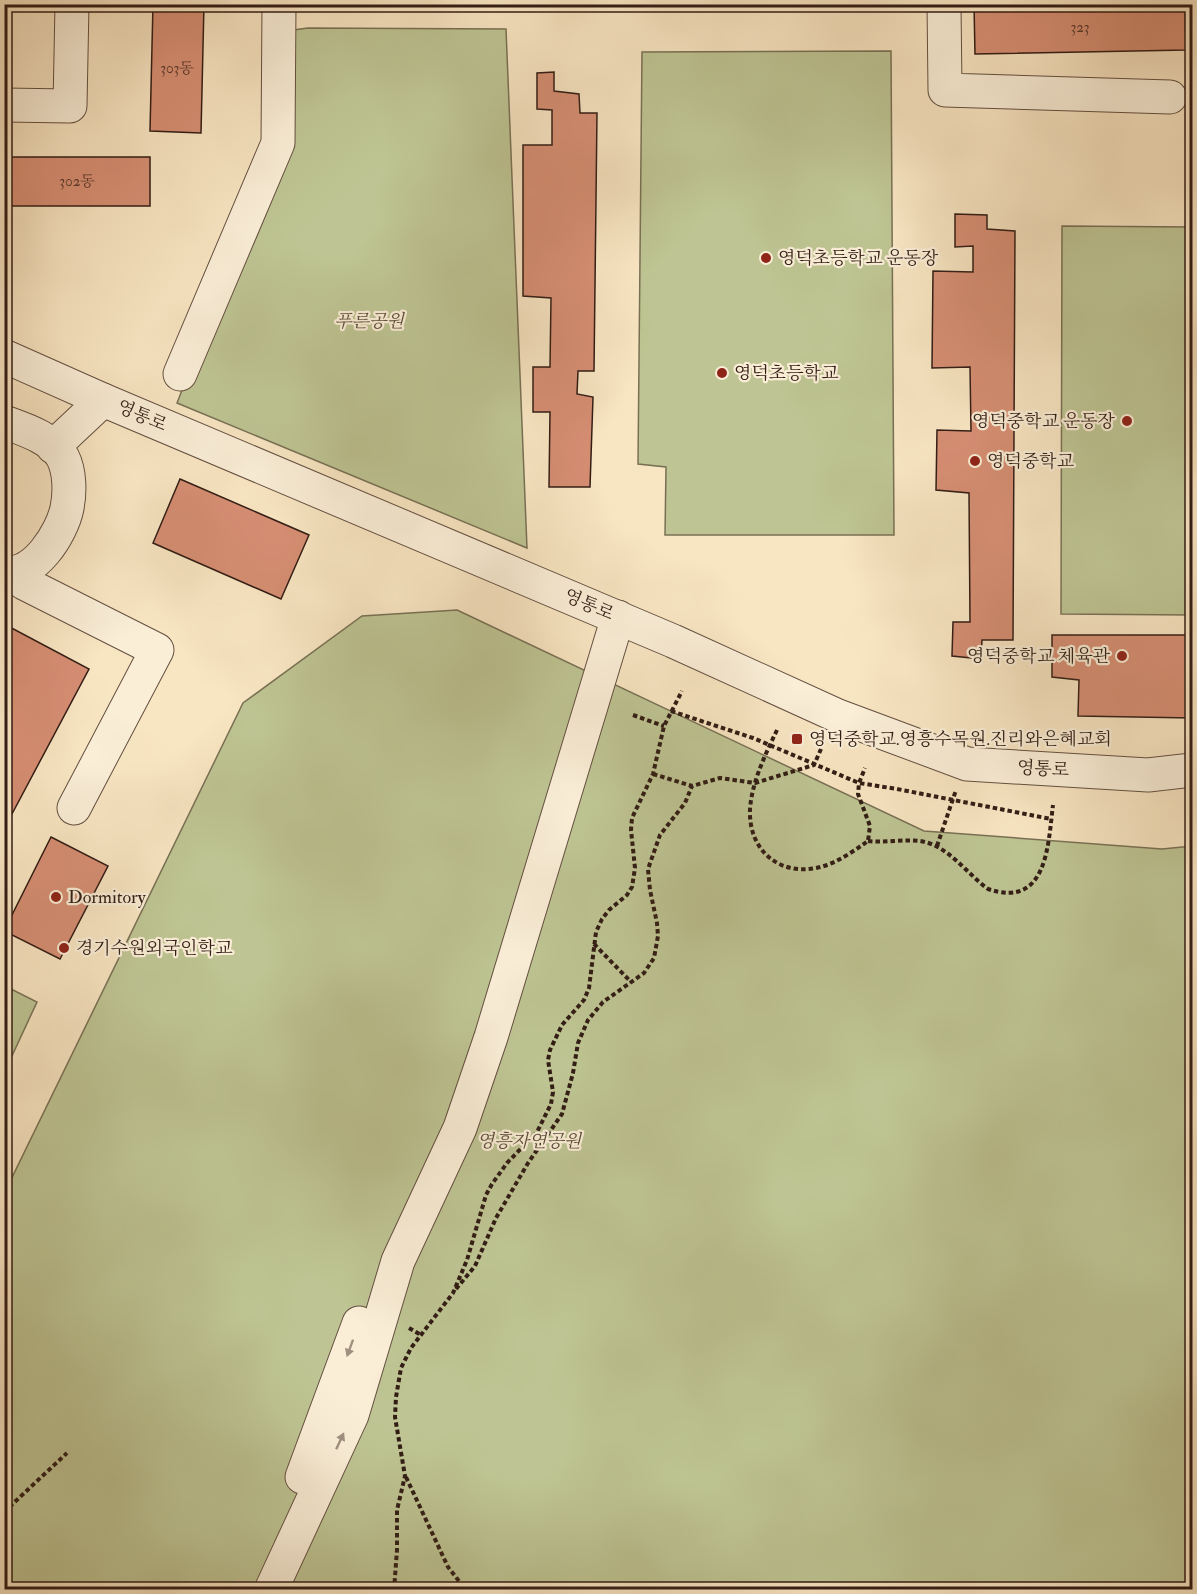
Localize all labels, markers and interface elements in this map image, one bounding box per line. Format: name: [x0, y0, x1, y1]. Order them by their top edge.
house number: 323: [1070, 18, 1090, 37]
house number: 303동: [160, 59, 194, 78]
house number: 302동: [59, 172, 95, 191]
place label: 영덕초등학교 운동장: [778, 247, 939, 270]
marker: 영덕초등학교 운동장: [759, 251, 773, 265]
park label: 푸른공원: [334, 310, 405, 333]
place label: 영덕초등학교: [734, 362, 839, 385]
marker: 영덕초등학교: [715, 366, 729, 380]
street label: 영통로: [113, 395, 171, 437]
place label: 영덕중학교 운동장: [972, 410, 1116, 433]
marker: 영덕중학교 운동장: [1120, 414, 1134, 428]
place label: 영덕중학교: [987, 450, 1075, 473]
marker: 영덕중학교: [968, 454, 982, 468]
street label: 영통로: [560, 584, 618, 626]
place label: 영덕중학교 체육관: [967, 645, 1111, 668]
marker: 영덕중학교 체육관: [1115, 649, 1129, 663]
place label: 영덕중학교.영흥수목원.진리와은혜교회: [809, 728, 1112, 751]
marker: 영덕중학교.영흥수목원.진리와은혜교회: [790, 732, 804, 746]
street label: 영통로: [1016, 756, 1070, 782]
place label: Dormitory: [68, 886, 147, 909]
marker: Dormitory: [49, 890, 63, 904]
place label: 경기수원외국인학교: [76, 937, 233, 960]
marker: 경기수원외국인학교: [57, 941, 71, 955]
park label: 영흥자연공원: [477, 1130, 583, 1153]
one-way arrow: [344, 1339, 354, 1357]
one-way arrow: [336, 1433, 345, 1450]

